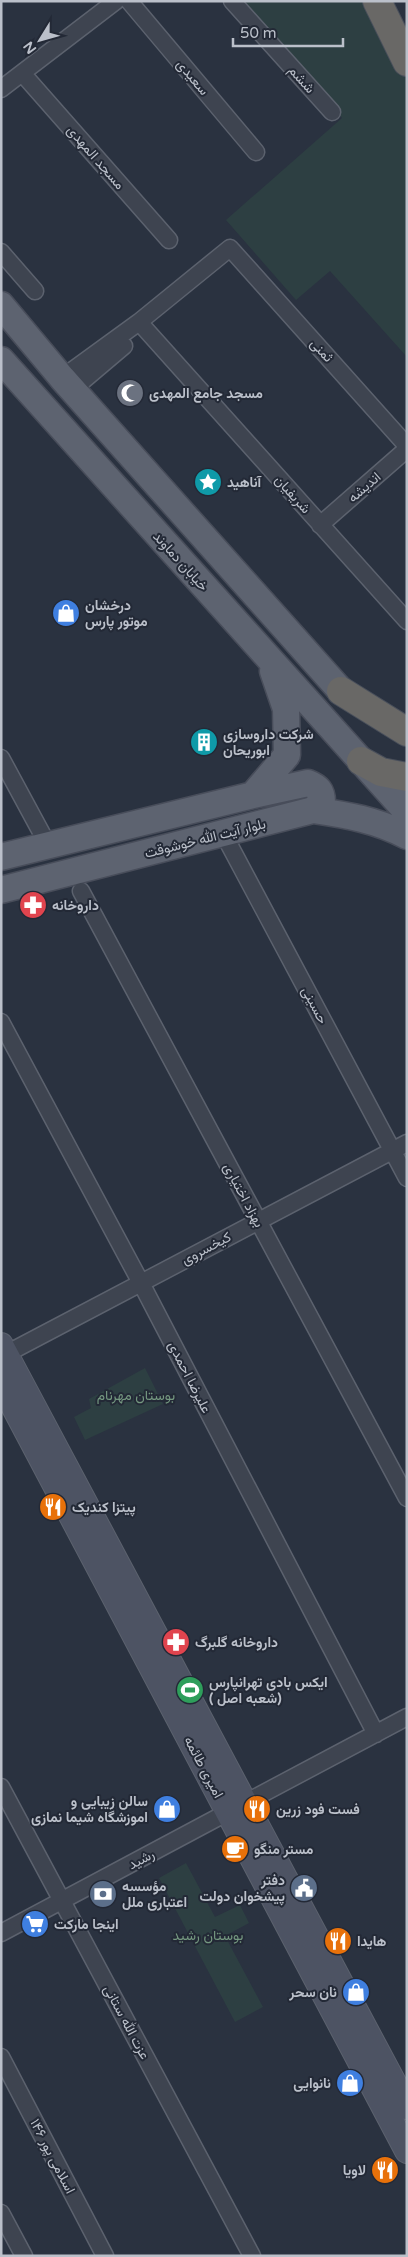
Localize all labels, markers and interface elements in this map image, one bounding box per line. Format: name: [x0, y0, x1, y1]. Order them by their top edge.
north arrow: [15, 15, 65, 65]
scale bar: [233, 15, 343, 47]
text: 50 m: [240, 24, 277, 42]
text: N: [20, 38, 40, 57]
street label: سعیدی: [173, 56, 212, 99]
street label: ششم: [285, 62, 319, 97]
street label: مسجد المهدی: [63, 122, 128, 193]
street label: ثمنی: [307, 335, 337, 366]
mosque icon: مسجد جامع المهدی: [115, 378, 145, 408]
place label: مسجد جامع المهدی: [149, 385, 263, 403]
place icon: آناهید: [193, 467, 223, 497]
street label: اندیشه: [344, 468, 384, 506]
street label: شریفیان: [271, 472, 314, 517]
place label: آناهید: [227, 474, 263, 491]
street label: خیابان دماوند: [149, 528, 212, 595]
place label: درخشان موتور پارس: [85, 597, 148, 631]
shop icon: درخشان موتور پارس: [51, 598, 81, 628]
place label: شرکت داروسازی ابوریحان: [223, 726, 314, 759]
building icon: شرکت داروسازی ابوریحان: [189, 727, 219, 757]
street label: بلوار آیت الله خوشوقت: [143, 815, 267, 862]
pharmacy icon: داروخانه: [18, 890, 48, 920]
place label: داروخانه: [52, 897, 99, 914]
street label: حسینی: [298, 984, 331, 1027]
street label: بهزاد اختیاری: [220, 1160, 268, 1230]
street label: کیخسروی: [178, 1228, 234, 1269]
street label: علیرضا احمدی: [164, 1338, 215, 1416]
park label: بوستان مهرنام: [97, 1387, 175, 1404]
restaurant icon: پیتزا کندیک: [38, 1492, 68, 1522]
place label: پیتزا کندیک: [72, 1499, 136, 1517]
pharmacy icon: داروخانه گلبرگ: [161, 1627, 191, 1657]
place label: داروخانه گلبرگ: [195, 1634, 278, 1651]
place label: ایکس بادی تهرانپارس ( شعبه اصل): [209, 1674, 328, 1707]
sports icon: ایکس بادی تهرانپارس ( شعبه اصل): [175, 1675, 205, 1705]
street label: امیری طائمه: [180, 1733, 227, 1801]
place label: سالن زیبایی و اموزشگاه شیما نمازی: [31, 1793, 148, 1826]
shop icon: سالن زیبایی و اموزشگاه شیما نمازی: [152, 1794, 182, 1824]
restaurant icon: فست فود زرین: [242, 1794, 272, 1824]
place label: فست فود زرین: [276, 1801, 360, 1818]
cafe icon: مستر منگو: [220, 1834, 250, 1864]
place label: مستر منگو: [254, 1841, 314, 1858]
street label: رشید: [125, 1845, 157, 1873]
place label: دفتر پیشخوان دولت: [199, 1872, 285, 1906]
public building icon: دفتر پیشخوان دولت: [289, 1873, 319, 1903]
place label: مؤسسه اعتباری ملل: [122, 1878, 187, 1911]
bank icon: مؤسسه اعتباری ملل: [88, 1879, 118, 1909]
supermarket icon: اینجا مارکت: [20, 1909, 50, 1939]
place label: اینجا مارکت: [54, 1916, 119, 1933]
restaurant icon: هایدا: [323, 1926, 353, 1956]
park label: بوستان رشید: [173, 1927, 243, 1944]
place label: هایدا: [357, 1933, 387, 1950]
shop icon: نان سحر: [341, 1977, 371, 2007]
street label: عزت الله ستانی: [100, 1982, 153, 2062]
place label: نان سحر: [288, 1984, 337, 2001]
shop icon: نانوایی: [335, 2068, 365, 2098]
place label: نانوایی: [293, 2075, 331, 2092]
street label: ۱۴۶ اسلامی پور: [26, 2116, 79, 2197]
restaurant icon: لاویا: [370, 2155, 400, 2185]
place label: لاویا: [343, 2162, 366, 2179]

